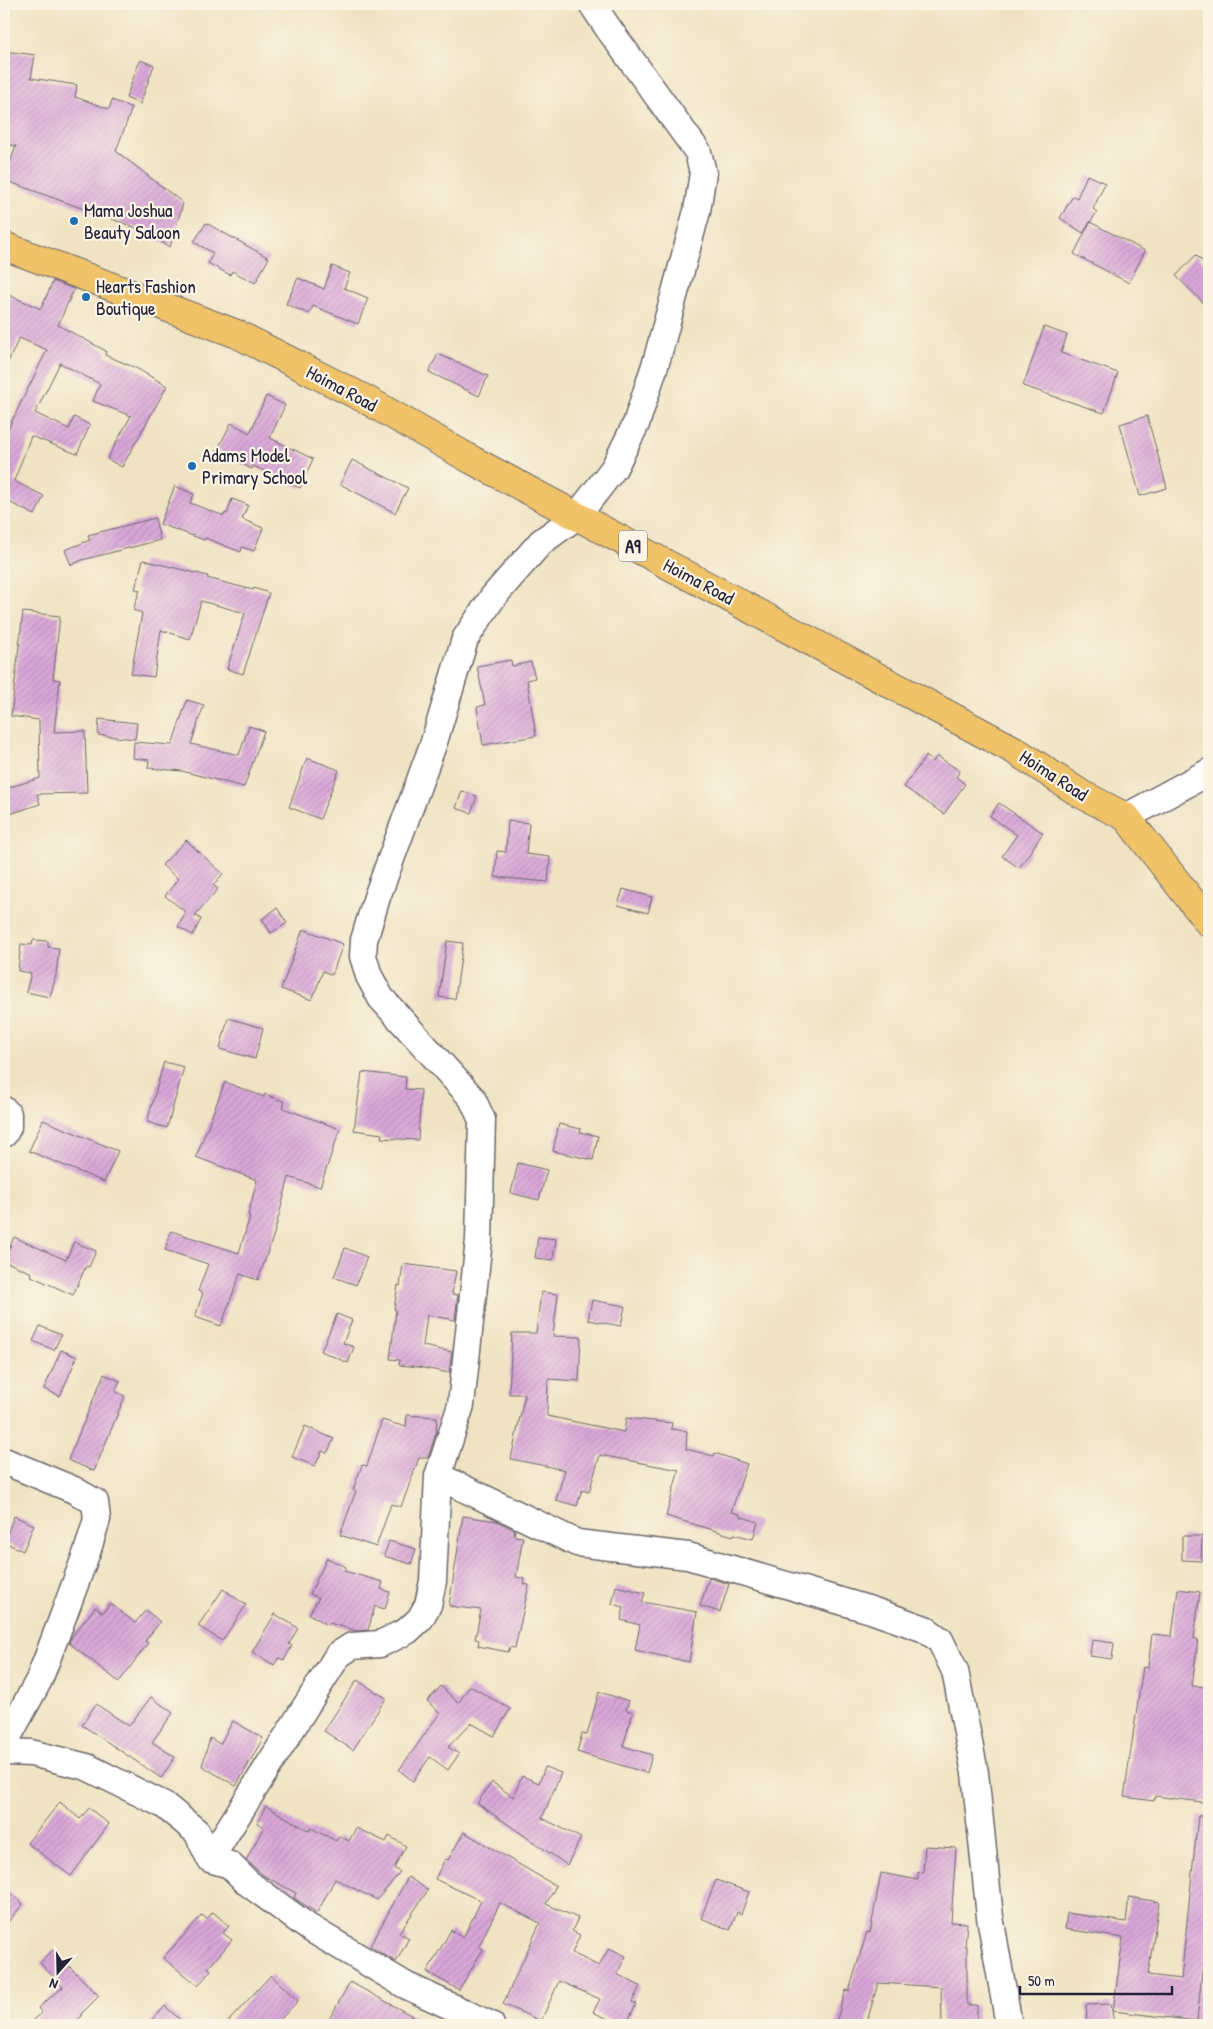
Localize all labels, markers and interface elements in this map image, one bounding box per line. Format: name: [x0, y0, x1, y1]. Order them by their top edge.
place label: Mama Joshua Beauty Saloon: [84, 197, 180, 245]
marker: Mama Joshua Beauty Saloon: [68, 215, 80, 227]
place label: Hearts Fashion Boutique: [96, 273, 196, 321]
marker: Hearts Fashion Boutique: [80, 291, 92, 303]
street label: Hoima Road: [302, 359, 382, 418]
place label: Adams Model Primary School: [202, 442, 308, 490]
marker: Adams Model Primary School: [186, 460, 198, 472]
road number: A9: [619, 530, 647, 562]
street label: Hoima Road: [659, 552, 739, 611]
street label: Hoima Road: [1015, 743, 1094, 807]
north arrow: [32, 1946, 82, 1996]
scale bar: [1020, 1964, 1173, 1996]
text: 50 m: [1028, 1970, 1055, 1991]
text: N: [46, 1974, 60, 1995]

